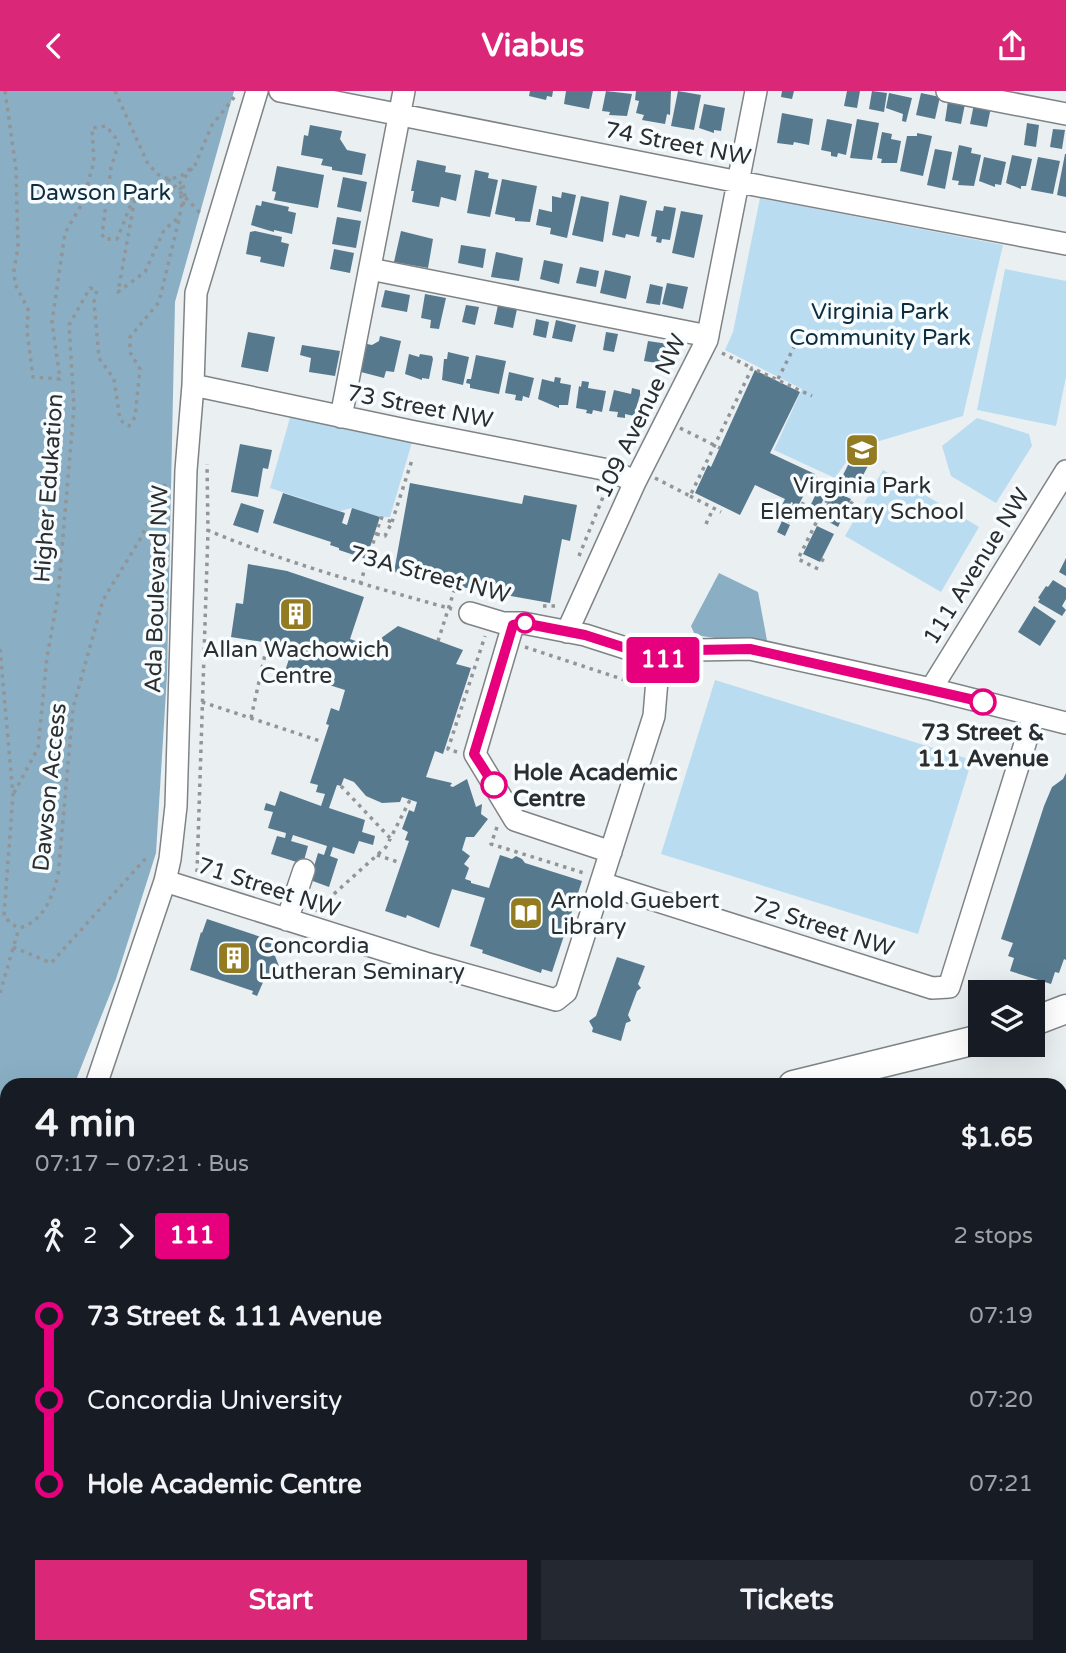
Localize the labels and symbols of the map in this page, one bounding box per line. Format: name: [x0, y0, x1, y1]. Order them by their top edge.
street label: 74 Street NW: [602, 116, 753, 172]
park label: Dawson Park: [29, 179, 171, 207]
park label: Virginia Park Community Park: [789, 298, 971, 352]
street label: 109 Avenue NW: [589, 330, 693, 503]
street label: 73 Street NW: [344, 379, 495, 435]
street label: Higher Edukation: [28, 393, 70, 584]
school or university icon: Virginia Park Elementary School: [843, 431, 881, 469]
place label: Virginia Park Elementary School: [760, 472, 964, 526]
street label: 111 Avenue NW: [917, 483, 1036, 650]
street label: Ada Boulevard NW: [139, 484, 175, 694]
street label: 73A Street NW: [346, 540, 513, 610]
building icon: Allan Wachowich Centre: [277, 595, 315, 633]
unlabelled marker: [515, 613, 535, 633]
place label: Allan Wachowich Centre: [203, 636, 389, 690]
line badge: 111: [623, 637, 703, 683]
marker: 73 Street & 111 Avenue: [970, 689, 996, 715]
street label: Dawson Access: [27, 701, 73, 873]
place label: 73 Street & 111 Avenue: [917, 719, 1049, 773]
place label: Hole Academic Centre: [513, 759, 677, 813]
marker: Hole Academic Centre: [481, 772, 507, 798]
street label: 71 Street NW: [194, 852, 344, 924]
place label: Arnold Guebert Library: [550, 887, 720, 941]
street label: 72 Street NW: [748, 891, 898, 963]
library icon: Arnold Guebert Library: [507, 894, 545, 932]
place label: Concordia Lutheran Seminary: [258, 932, 465, 986]
building icon: Concordia Lutheran Seminary: [215, 939, 253, 977]

